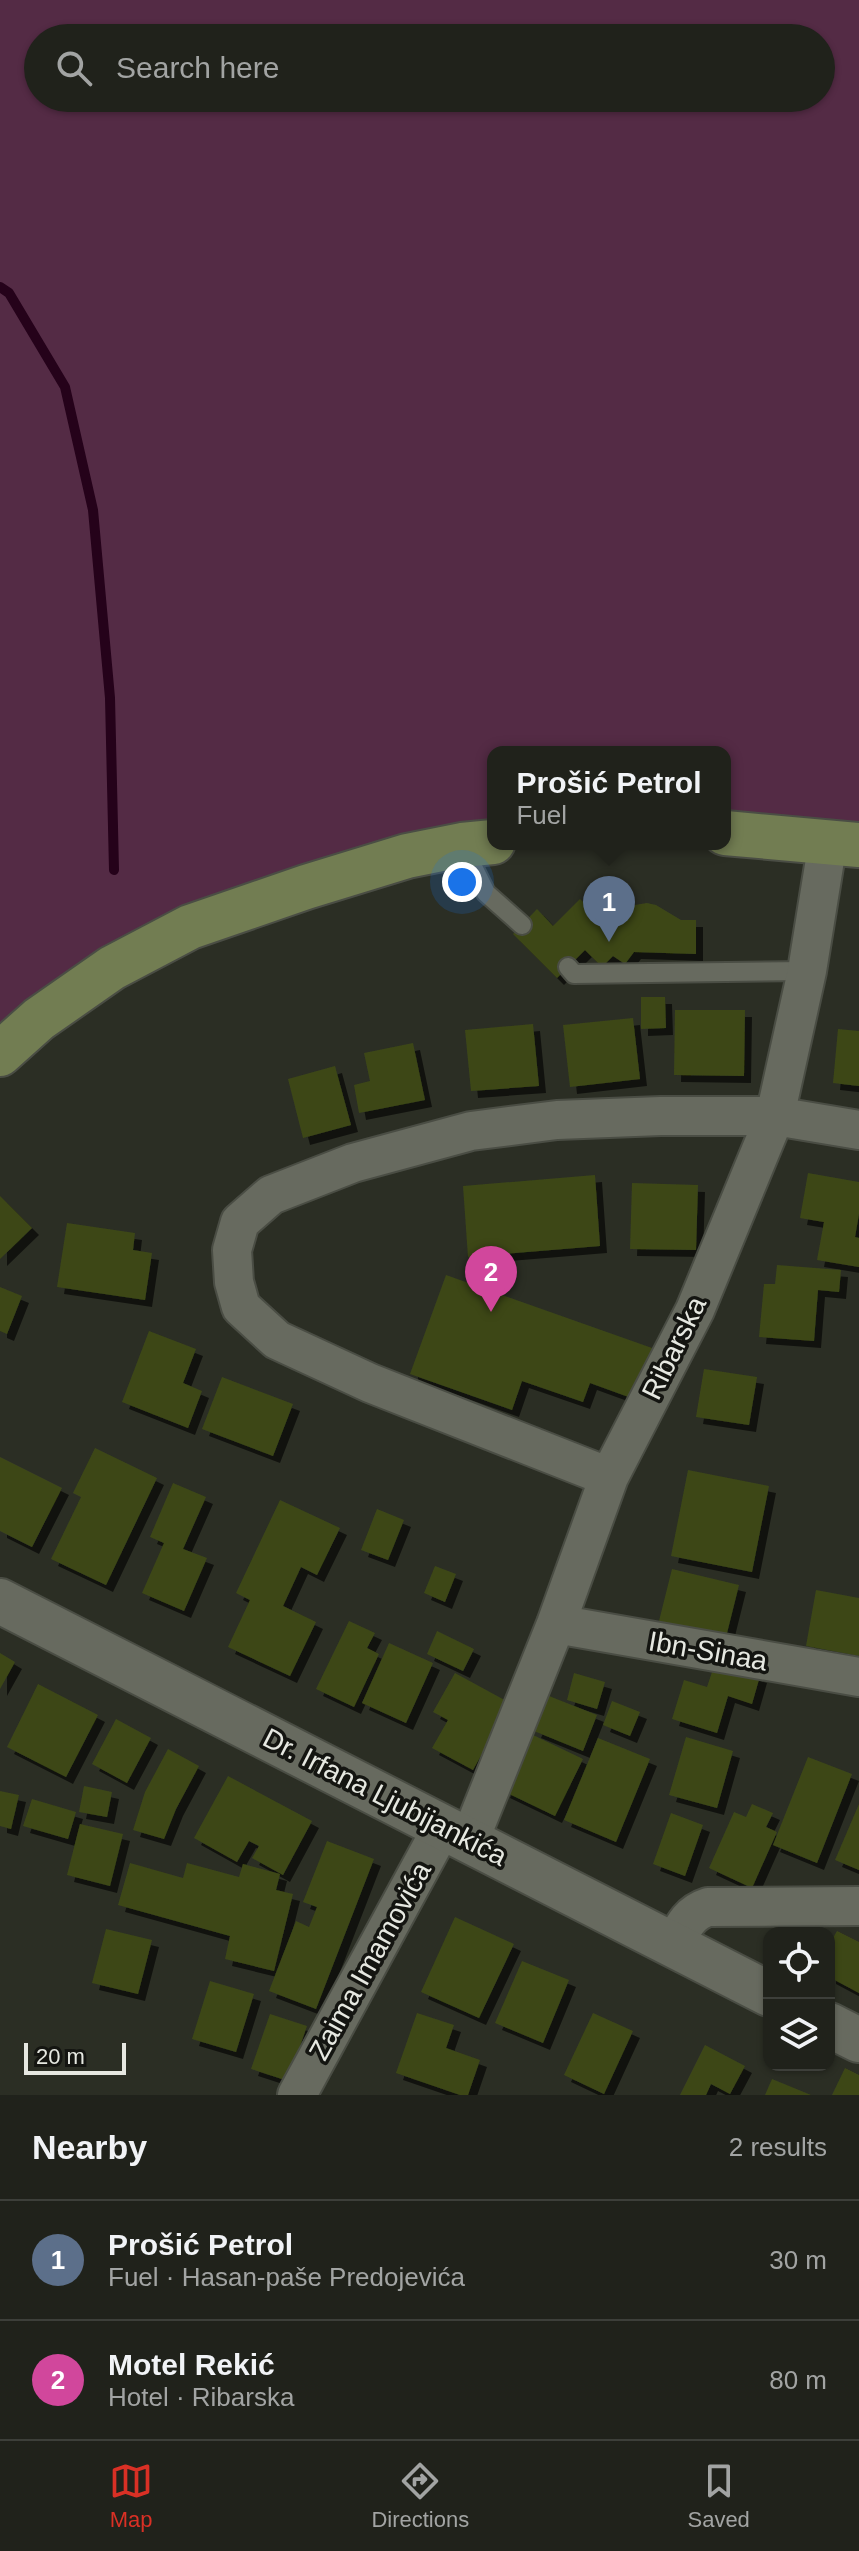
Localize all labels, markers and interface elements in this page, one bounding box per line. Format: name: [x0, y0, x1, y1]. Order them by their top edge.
search box: [24, 24, 835, 112]
icon: search: [52, 46, 96, 90]
text: Search here: [116, 51, 279, 84]
popup: [487, 746, 731, 850]
text: Prošić Petrol: [516, 766, 702, 799]
text: Fuel: [516, 800, 567, 830]
your location: [442, 862, 482, 902]
pin: 1: [583, 876, 635, 942]
pin: 2: [465, 1246, 517, 1312]
street label: Ribarska: [636, 1291, 712, 1404]
street label: Ibn-Sinaa: [646, 1625, 770, 1677]
street label: Dr. Irfana Ljubijankića: [258, 1722, 512, 1872]
street label: Zaima Imamovića: [303, 1856, 437, 2065]
map controls: [763, 1927, 835, 2071]
button: locate: [763, 1927, 835, 1999]
button: layers: [763, 1999, 835, 2071]
scale bar: [24, 2039, 126, 2075]
text: 20 m: [36, 2044, 85, 2069]
text: Nearby: [32, 2128, 147, 2166]
text: 2 results: [729, 2132, 827, 2162]
text: Prošić Petrol: [108, 2228, 293, 2261]
text: 1: [51, 2245, 65, 2275]
text: 30 m: [769, 2245, 827, 2275]
text: Fuel · Hasan-paše Predojevića: [108, 2262, 465, 2292]
text: Motel Rekić: [108, 2348, 275, 2381]
text: 2: [51, 2365, 65, 2395]
text: 80 m: [769, 2365, 827, 2395]
text: Hotel · Ribarska: [108, 2382, 294, 2412]
tab: Map: [109, 2459, 153, 2533]
tab: Directions: [371, 2459, 469, 2533]
tab: Saved: [687, 2459, 750, 2533]

